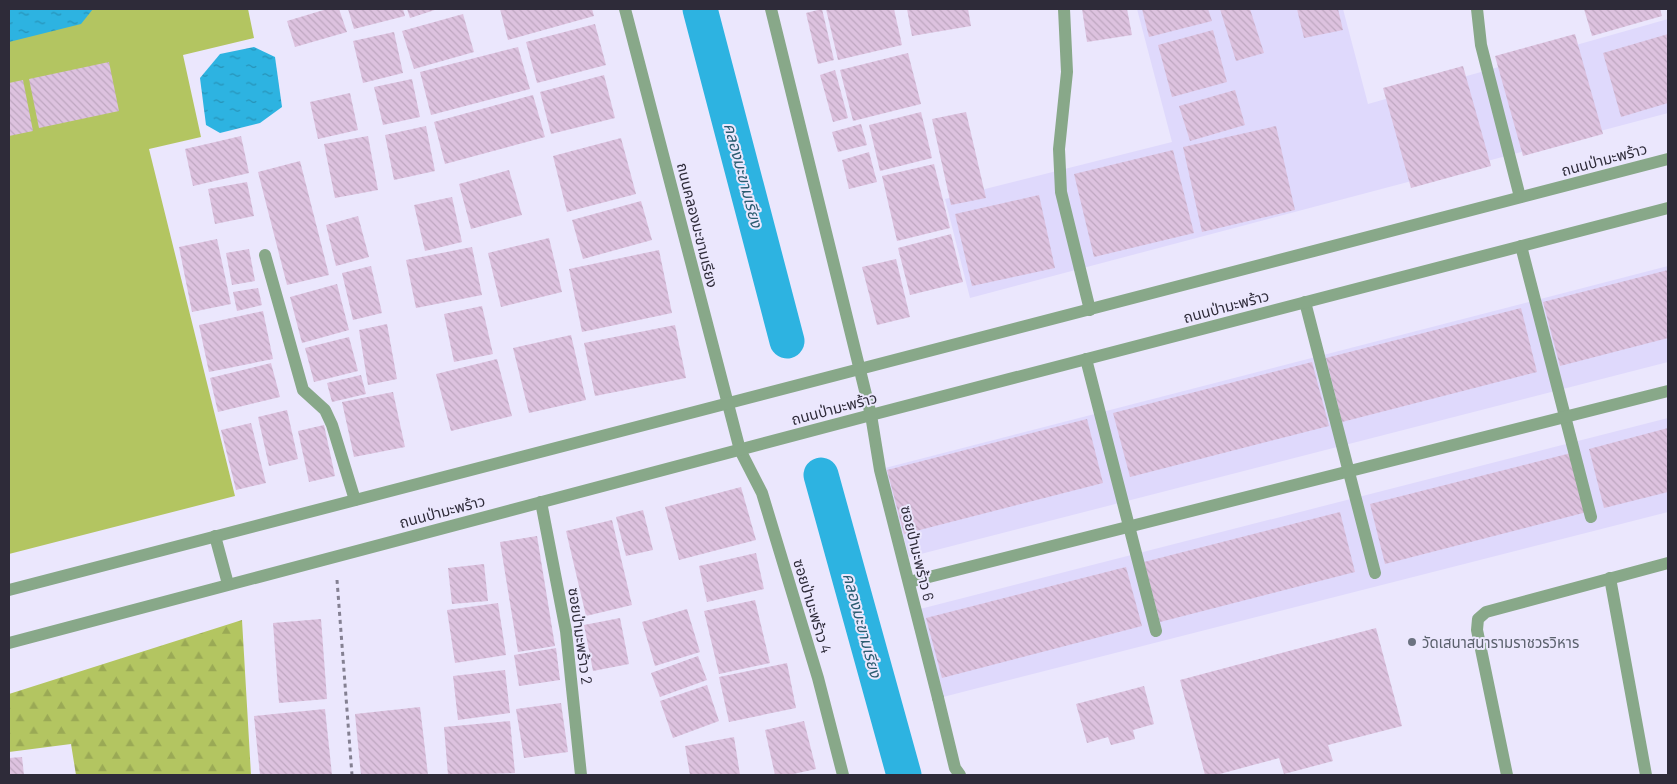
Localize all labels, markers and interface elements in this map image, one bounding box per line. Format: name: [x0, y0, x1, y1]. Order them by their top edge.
water label: คลองมะขามเรียง: [721, 121, 767, 231]
street label: ถนนป่ามะพร้าว: [1559, 139, 1649, 179]
street label: ถนนคลองมะขามเรียง: [674, 161, 722, 289]
street label: ถนนป่ามะพร้าว: [1181, 286, 1271, 326]
street label: ถนนป่ามะพร้าว: [789, 388, 879, 428]
street label: ถนนป่ามะพร้าว: [397, 491, 487, 531]
street label: ซอยป่ามะพร้าว 6: [898, 504, 938, 602]
street label: ซอยป่ามะพร้าว 4: [790, 557, 836, 655]
water label: คลองมะขามเรียง: [840, 571, 886, 681]
street label: ซอยป่ามะพร้าว 2: [565, 586, 597, 686]
place label: วัดเสนาสนารามราชวรวิหาร: [1422, 633, 1579, 651]
marker: วัดเสนาสนารามราชวรวิหาร: [1406, 636, 1418, 648]

